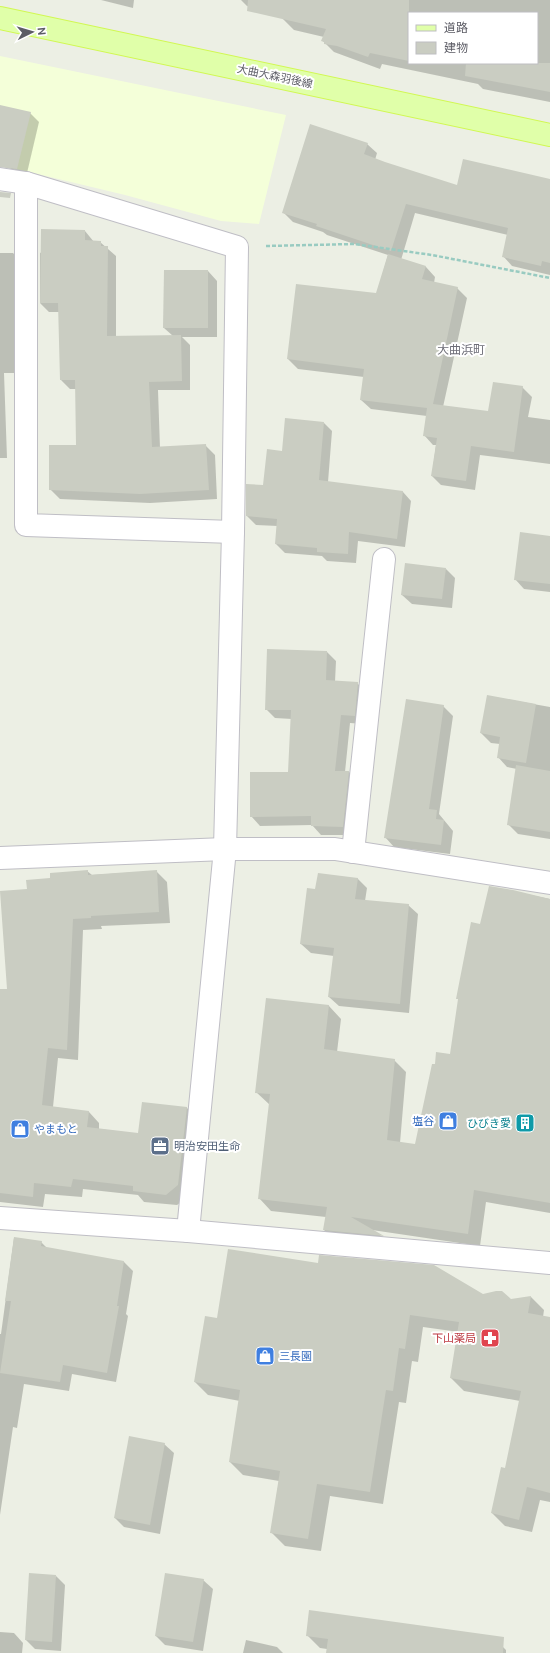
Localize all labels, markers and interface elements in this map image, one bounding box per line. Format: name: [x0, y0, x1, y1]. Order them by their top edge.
north arrow: [12, 12, 52, 52]
legend: [408, 12, 538, 64]
text: 道路: [444, 21, 468, 34]
text: N: [36, 27, 48, 36]
text: 建物: [444, 41, 468, 54]
street label: 大曲大森羽後線: [236, 62, 314, 90]
district label: 大曲浜町: [437, 343, 485, 356]
shop icon: 塩谷: [437, 1110, 459, 1132]
building icon: ひびき愛: [514, 1112, 536, 1134]
place label: 塩谷: [412, 1115, 434, 1127]
place label: ひびき愛: [467, 1117, 511, 1129]
shop icon: やまもと: [9, 1118, 31, 1140]
place label: やまもと: [34, 1123, 78, 1135]
office icon: 明治安田生命: [149, 1135, 171, 1157]
place label: 明治安田生命: [174, 1140, 240, 1152]
pharmacy icon: 下山薬局: [479, 1327, 501, 1349]
place label: 下山薬局: [432, 1332, 476, 1344]
shop icon: 三長園: [254, 1345, 276, 1367]
place label: 三長園: [279, 1350, 312, 1362]

